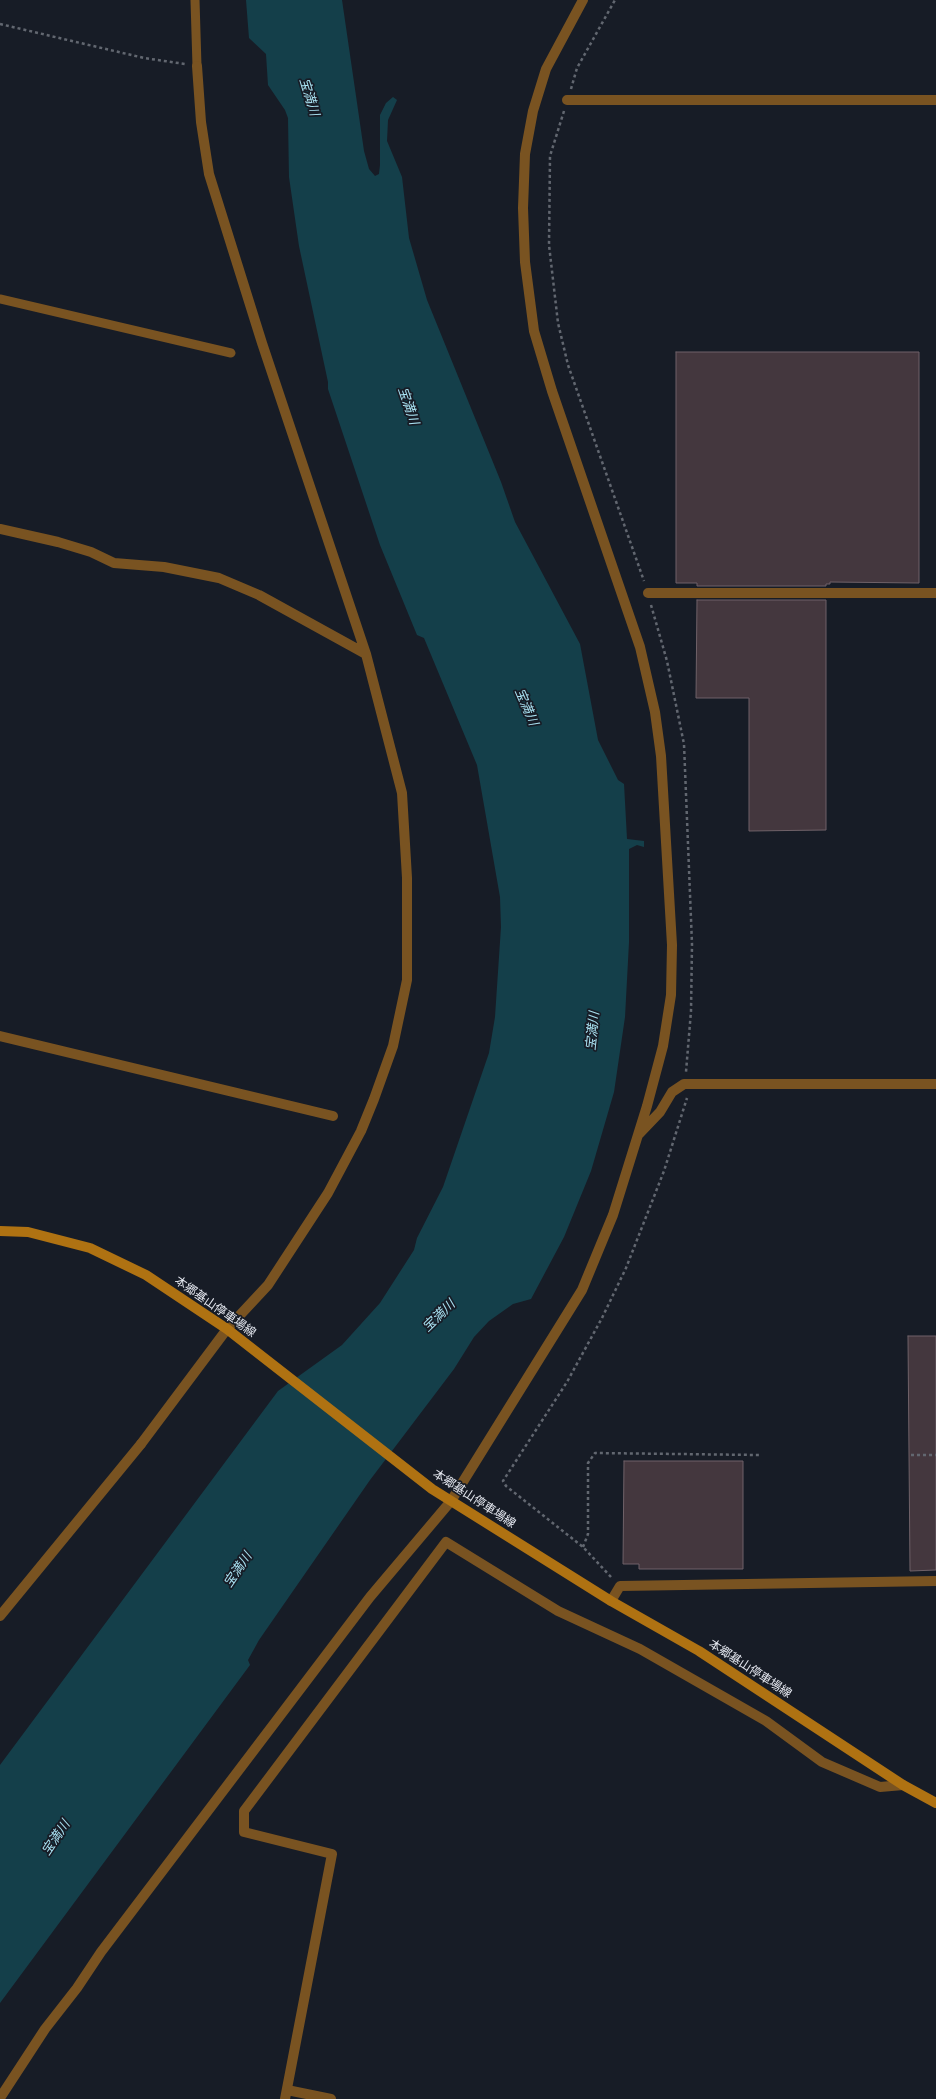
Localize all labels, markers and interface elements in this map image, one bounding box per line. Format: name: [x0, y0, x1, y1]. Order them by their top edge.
water label: 宝満川: [296, 76, 322, 118]
water label: 宝満川: [394, 385, 422, 427]
water label: 宝満川: [511, 686, 541, 728]
water label: 宝満川: [583, 1011, 603, 1051]
street label: 本郷基山停車場線: [172, 1274, 258, 1340]
water label: 宝満川: [420, 1297, 458, 1335]
street label: 本郷基山停車場線: [430, 1467, 518, 1531]
water label: 宝満川: [221, 1549, 255, 1591]
street label: 本郷基山停車場線: [706, 1637, 794, 1701]
water label: 宝満川: [39, 1817, 73, 1859]

